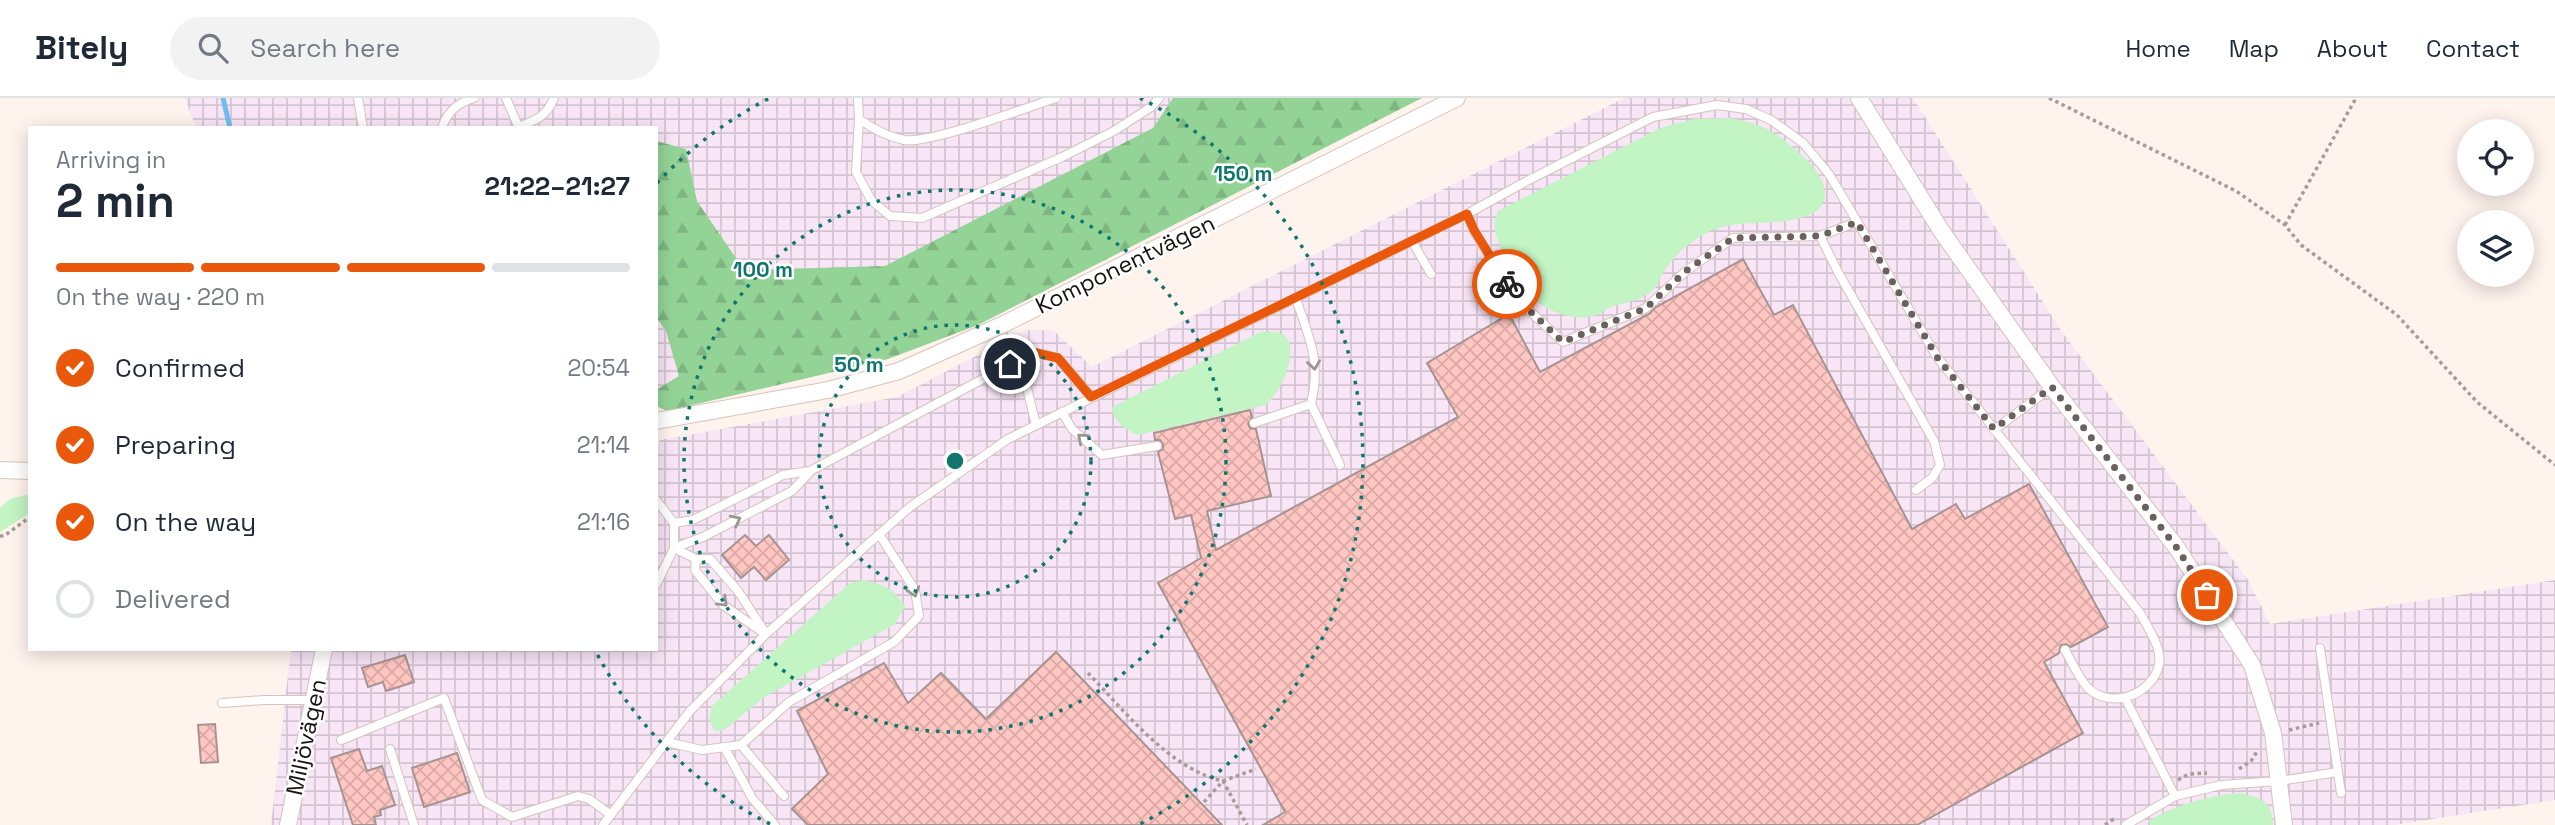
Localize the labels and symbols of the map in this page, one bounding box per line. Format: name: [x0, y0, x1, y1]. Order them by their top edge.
text: 150 m: [1214, 160, 1272, 187]
street label: Komponentvägen: [1030, 208, 1220, 320]
courier: [1472, 249, 1542, 319]
text: 100 m: [733, 256, 793, 283]
pin: [980, 334, 1040, 394]
text: 50 m: [834, 351, 884, 378]
one-way arrow: [1307, 359, 1322, 370]
one-way arrow: [1077, 433, 1089, 446]
centre of rings: [943, 449, 967, 473]
one-way arrow: [729, 515, 741, 529]
pin: [2177, 565, 2237, 625]
one-way arrow: [905, 586, 920, 598]
one-way arrow: [714, 594, 727, 607]
street label: Miljövägen: [279, 676, 333, 798]

